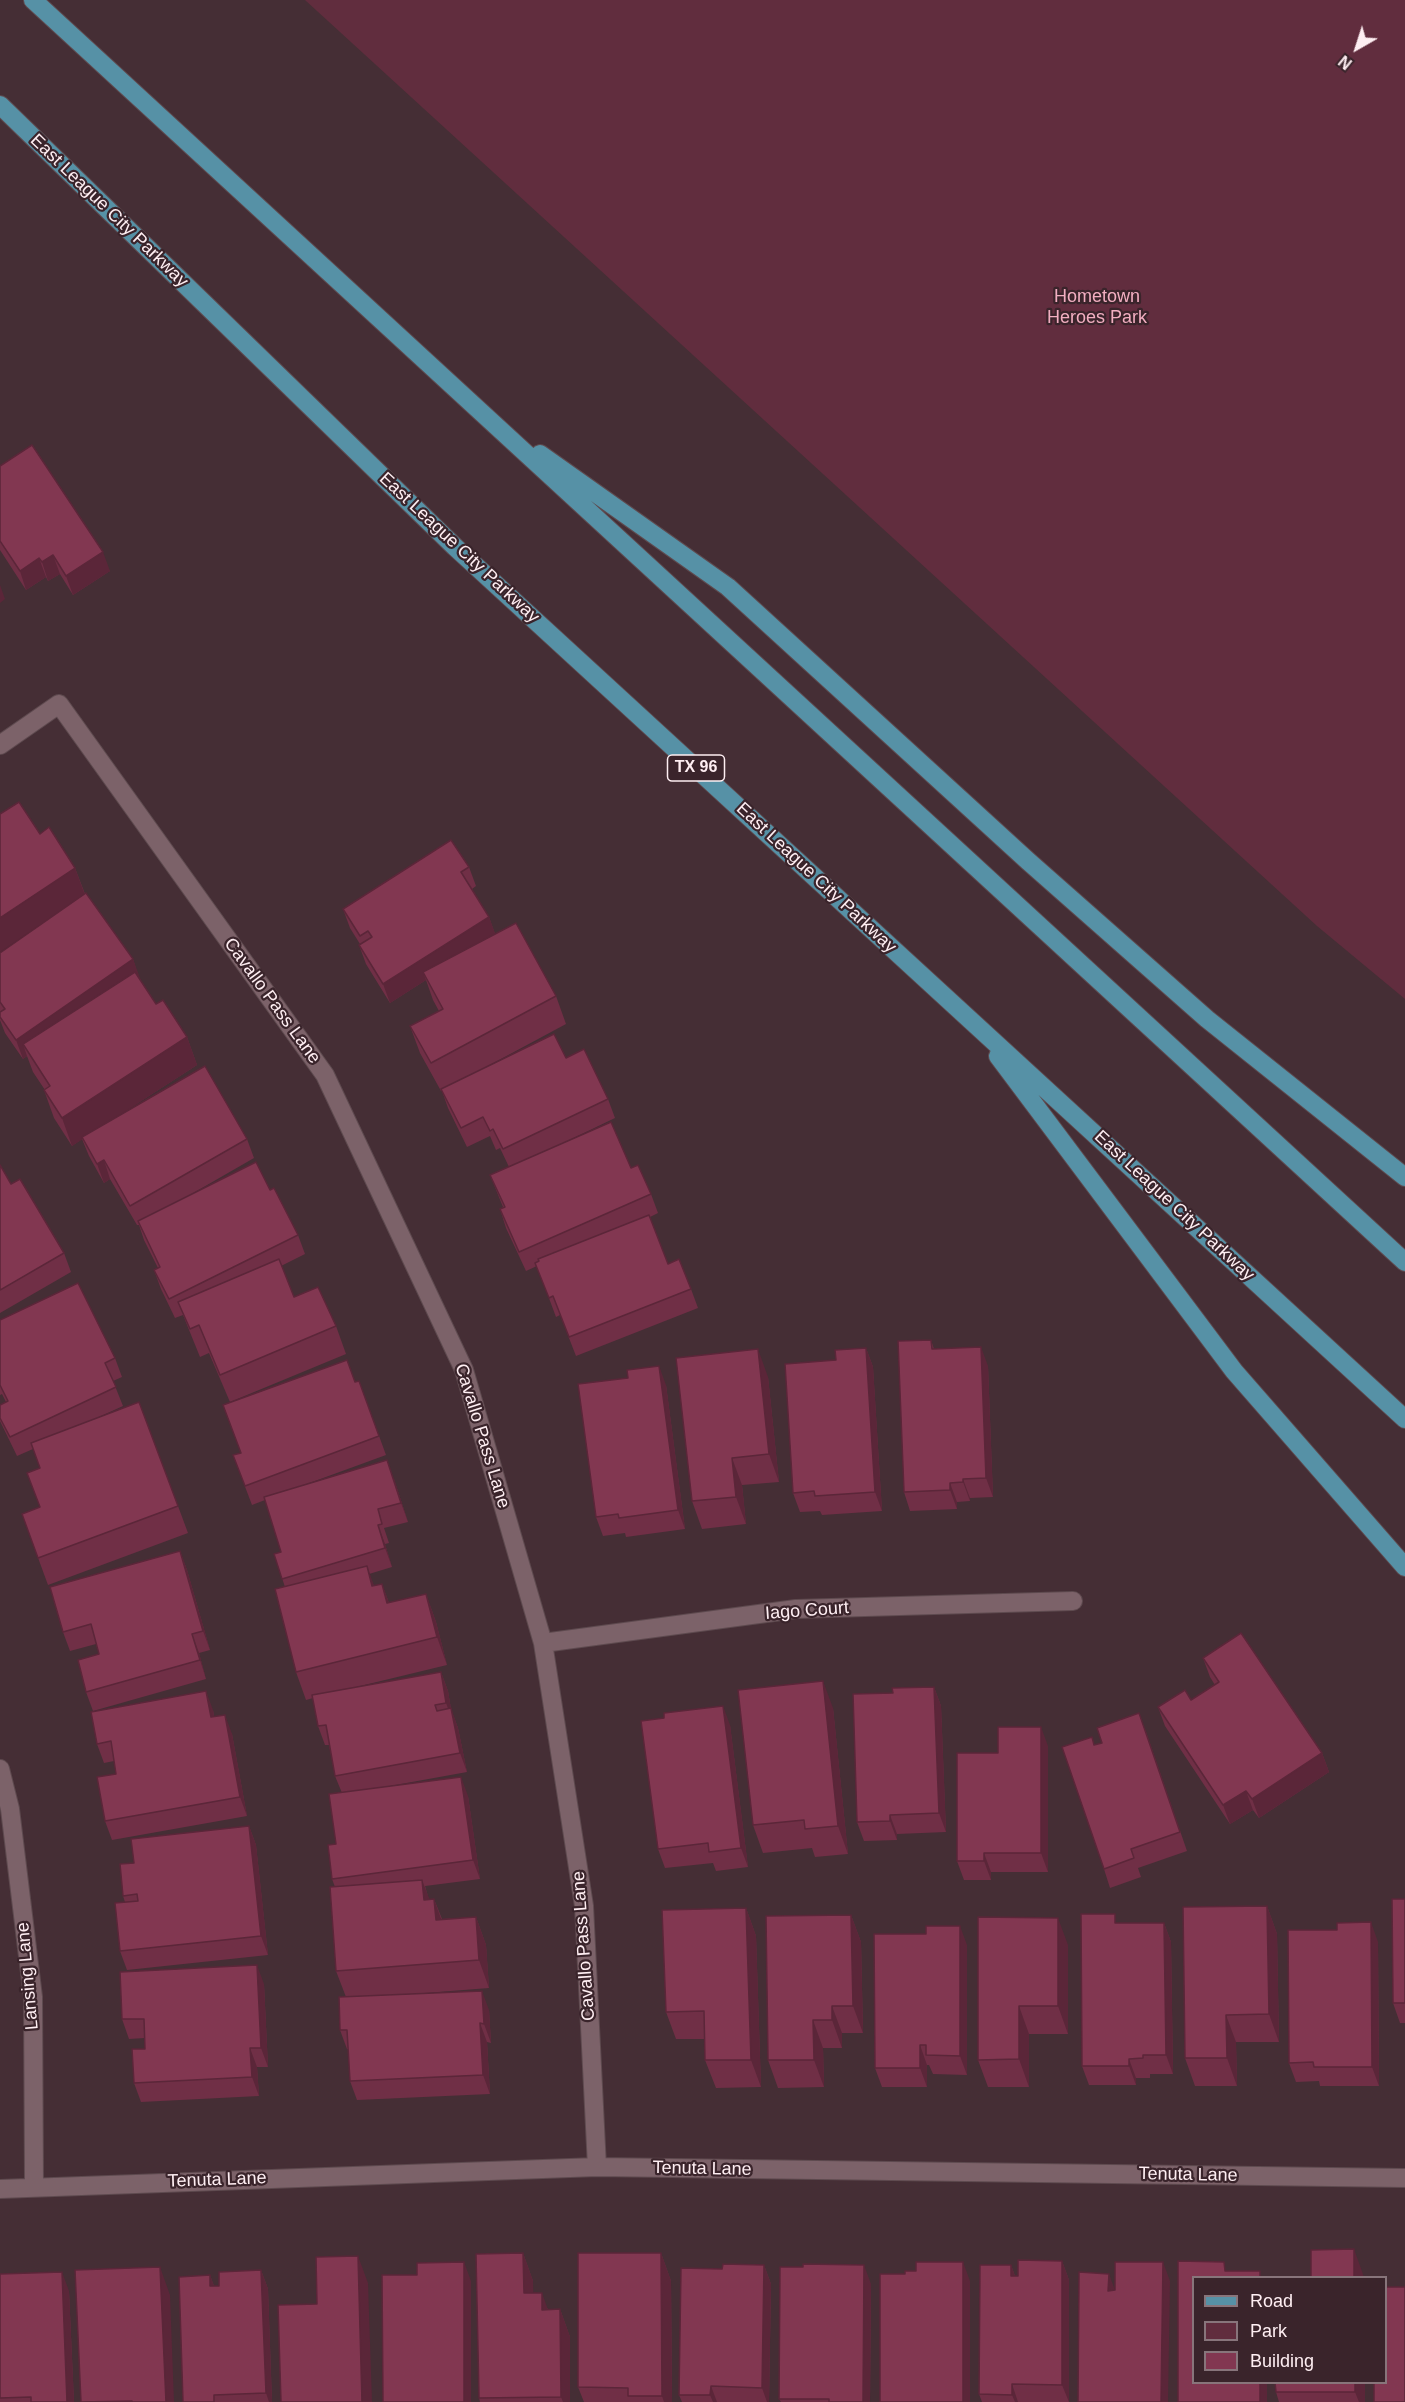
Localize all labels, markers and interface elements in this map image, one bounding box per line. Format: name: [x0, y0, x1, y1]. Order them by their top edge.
north arrow: [1327, 18, 1387, 78]
text: N: [1336, 52, 1355, 73]
street label: East League City Parkway: [26, 130, 192, 292]
park label: Hometown Heroes Park: [1047, 286, 1147, 328]
street label: East League City Parkway: [374, 468, 544, 628]
road number: TX 96: [668, 755, 724, 781]
street label: East League City Parkway: [731, 798, 901, 958]
street label: Cavallo Pass Lane: [219, 934, 325, 1068]
street label: East League City Parkway: [1089, 1126, 1259, 1286]
street label: Cavallo Pass Lane: [450, 1361, 514, 1511]
street label: Iago Court: [764, 1597, 850, 1625]
street label: Cavallo Pass Lane: [568, 1870, 600, 2022]
street label: Lansing Lane: [13, 1921, 43, 2031]
street label: Tenuta Lane: [652, 2157, 752, 2181]
street label: Tenuta Lane: [1138, 2163, 1238, 2187]
street label: Tenuta Lane: [167, 2167, 267, 2193]
legend: [1192, 2276, 1387, 2384]
text: Road: [1250, 2291, 1293, 2311]
text: Park: [1250, 2321, 1287, 2341]
text: Building: [1250, 2351, 1314, 2371]

